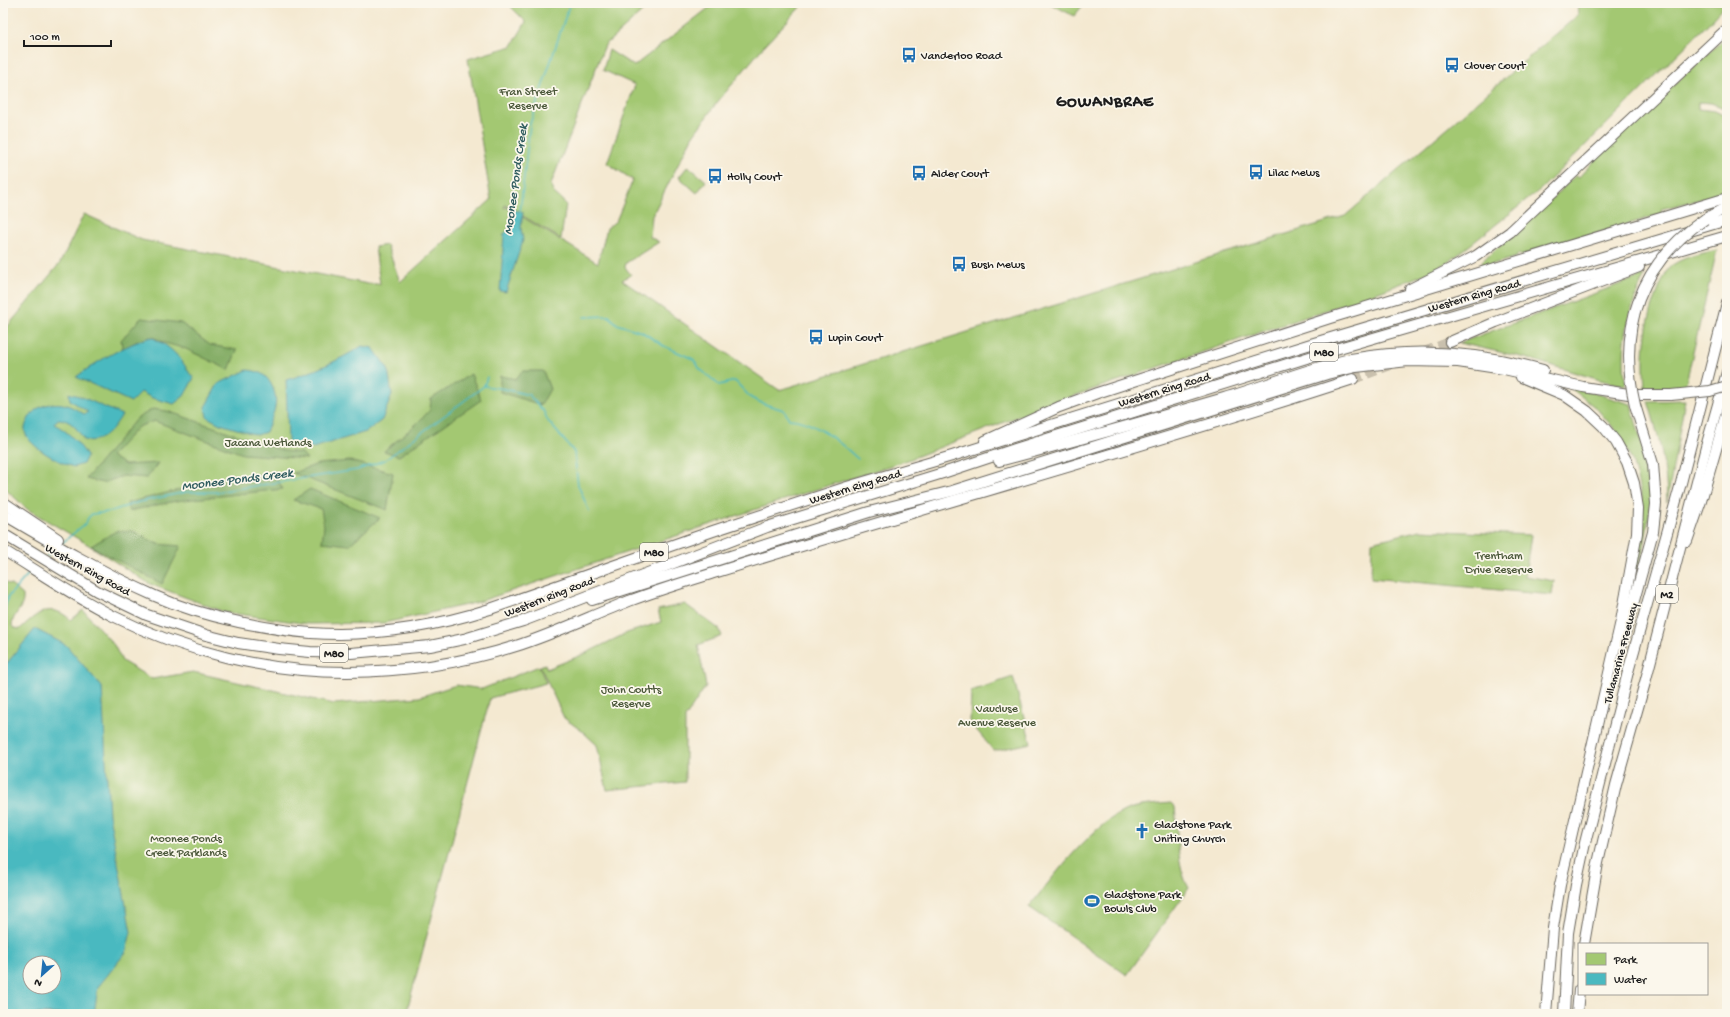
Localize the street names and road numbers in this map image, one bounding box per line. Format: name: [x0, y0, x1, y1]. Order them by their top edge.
street label: Western Ring Road: [1427, 277, 1523, 317]
road number: M80: [1310, 343, 1338, 361]
street label: Western Ring Road: [1117, 370, 1213, 412]
street label: Western Ring Road: [808, 467, 904, 509]
street label: Western Ring Road: [42, 542, 133, 600]
road number: M80: [640, 543, 668, 561]
street label: Western Ring Road: [503, 574, 598, 621]
road number: M2: [1656, 585, 1678, 603]
street label: Tullamarine Freeway: [1602, 602, 1642, 706]
road number: M80: [320, 644, 348, 662]

